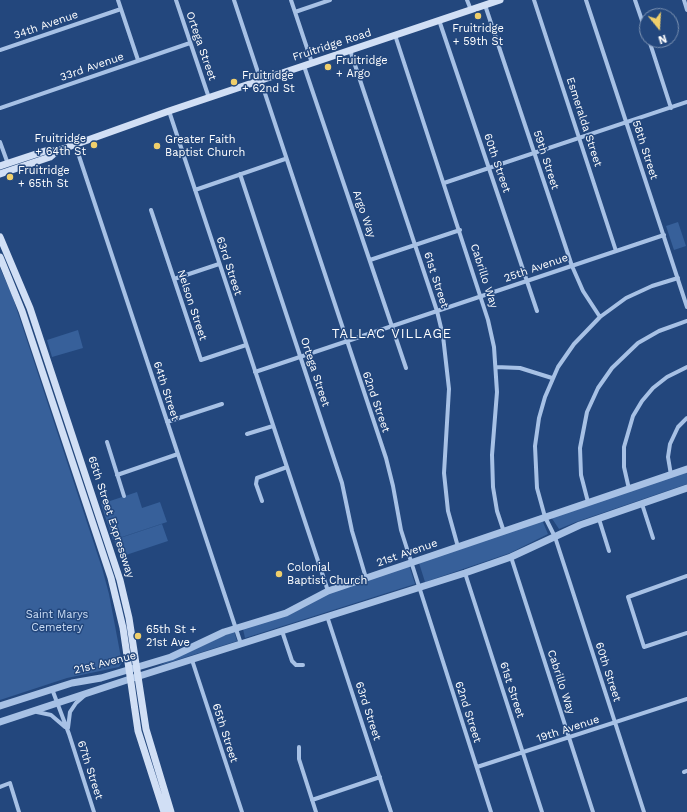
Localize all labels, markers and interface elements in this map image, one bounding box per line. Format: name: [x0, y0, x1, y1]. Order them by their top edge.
street label: 34th Avenue: [12, 8, 80, 42]
north arrow: [639, 8, 679, 48]
street label: Ortega Street: [183, 10, 219, 82]
marker: Fruitridge + 59th St: [473, 11, 483, 21]
place label: Fruitridge + 59th St: [452, 22, 504, 48]
street label: Fruitridge Road: [291, 26, 373, 64]
text: N: [657, 31, 668, 46]
street label: 33rd Avenue: [58, 50, 126, 84]
place label: Fruitridge + Argo: [336, 54, 388, 80]
marker: Fruitridge + Argo: [323, 62, 333, 72]
place label: Fruitridge + 62nd St: [242, 69, 295, 95]
street label: Esmeralda Street: [563, 75, 605, 169]
marker: Fruitridge + 62nd St: [229, 77, 239, 87]
street label: 58th Street: [629, 119, 661, 181]
street label: 59th Street: [530, 129, 562, 191]
place label: Fruitridge + 64th St: [34, 132, 86, 158]
street label: 60th Street: [481, 132, 513, 194]
place label: Greater Faith Baptist Church: [165, 133, 245, 159]
marker: Fruitridge + 64th St: [89, 140, 99, 150]
marker: Greater Faith Baptist Church: [152, 141, 162, 151]
place label: Fruitridge + 65th St: [18, 164, 70, 190]
marker: Fruitridge + 65th St: [5, 172, 15, 182]
street label: Argo Way: [350, 189, 378, 239]
street label: 63rd Street: [213, 235, 245, 297]
street label: Cabrillo Way: [467, 242, 501, 310]
street label: 61st Street: [421, 250, 451, 310]
street label: 25th Avenue: [502, 251, 570, 285]
street label: Nelson Street: [174, 268, 210, 342]
district label: TALLAC VILLAGE: [332, 326, 452, 342]
street label: Ortega Street: [298, 336, 332, 408]
street label: 64th Street: [150, 360, 182, 422]
street label: 62nd Street: [359, 370, 393, 434]
street label: 65th Street Expressway: [85, 454, 137, 580]
street label: 21st Avenue: [375, 536, 439, 570]
place label: Colonial Baptist Church: [287, 561, 367, 587]
marker: Colonial Baptist Church: [274, 569, 284, 579]
park label: Saint Marys Cemetery: [26, 608, 88, 634]
place label: 65th St + 21st Ave: [146, 623, 196, 649]
marker: 65th St + 21st Ave: [133, 631, 143, 641]
street label: 60th Street: [592, 641, 624, 703]
street label: Cabrillo Way: [544, 648, 578, 716]
street label: 21st Avenue: [72, 649, 138, 677]
street label: 61st Street: [497, 660, 527, 720]
street label: 63rd Street: [352, 680, 384, 742]
street label: 62nd Street: [452, 680, 484, 744]
street label: 65th Street: [209, 702, 241, 764]
street label: 19th Avenue: [535, 713, 601, 745]
street label: 67th Street: [74, 739, 106, 801]

